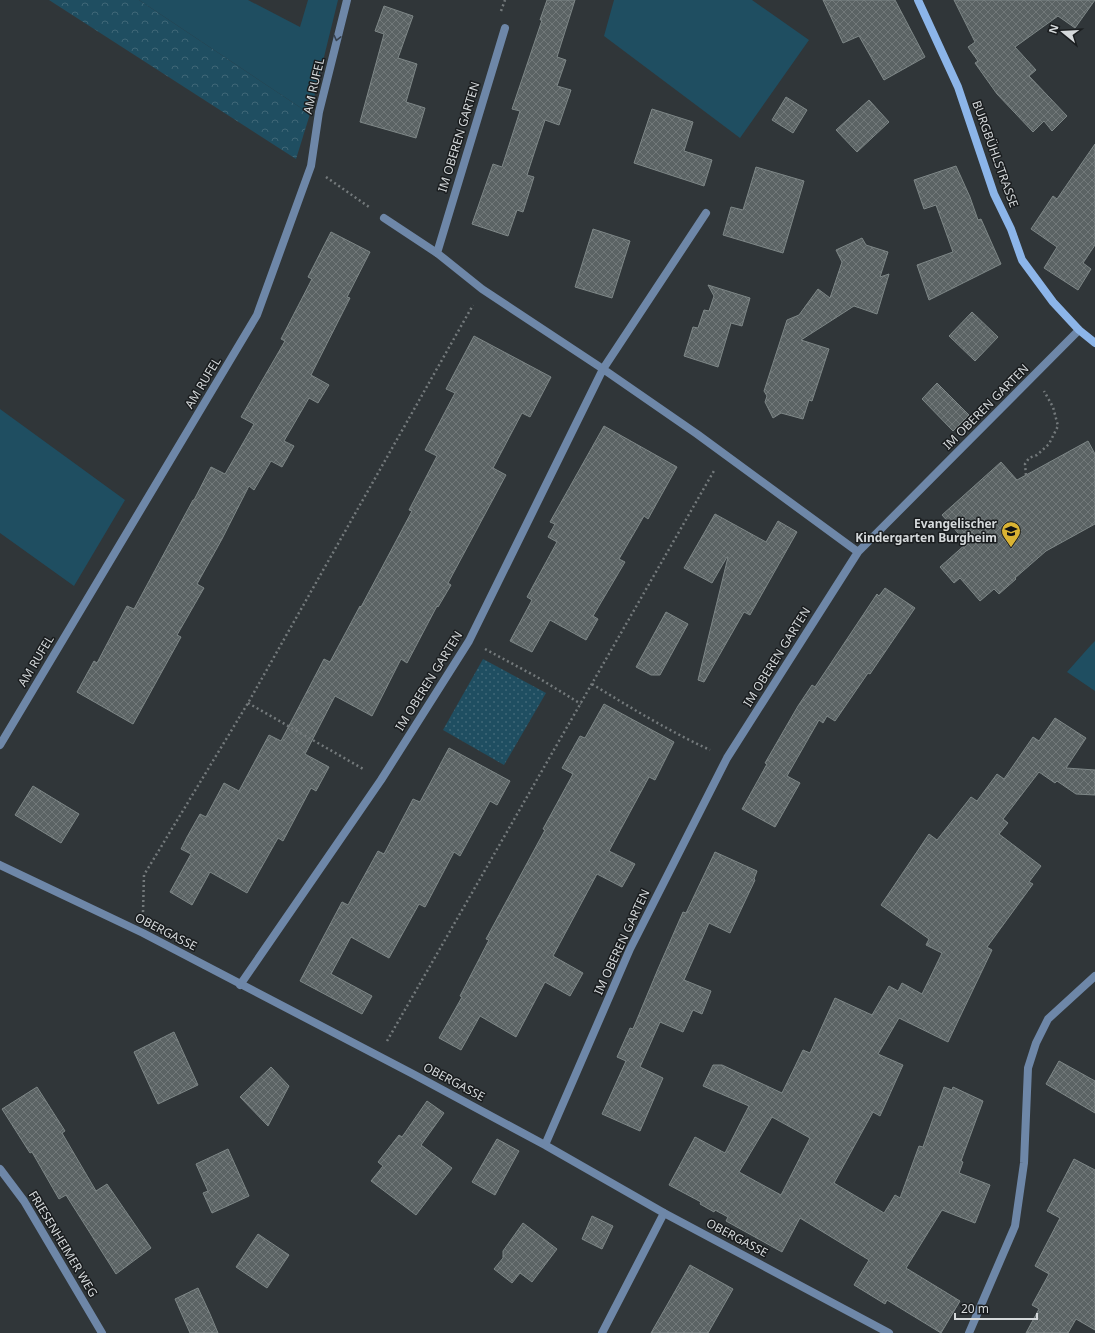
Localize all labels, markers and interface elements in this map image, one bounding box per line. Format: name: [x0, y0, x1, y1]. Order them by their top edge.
north arrow: [1043, 12, 1083, 52]
text: N: [1044, 22, 1062, 35]
one-way arrow: [334, 35, 342, 41]
street label: AM RUFEL: [299, 56, 328, 116]
street label: IM OBEREN GARTEN: [434, 80, 483, 194]
street label: BURGBÜHLSTRASSE: [968, 98, 1023, 210]
street label: AM RUFEL: [181, 354, 225, 412]
street label: IM OBEREN GARTEN: [939, 360, 1032, 453]
place label: Evangelischer Kindergarten Burgheim: [855, 515, 998, 546]
school or university icon: Evangelischer Kindergarten Burgheim: [1000, 520, 1022, 548]
street label: IM OBEREN GARTEN: [739, 604, 814, 710]
street label: IM OBEREN GARTEN: [391, 628, 466, 734]
street label: AM RUFEL: [14, 632, 58, 690]
street label: IM OBEREN GARTEN: [590, 886, 653, 997]
street label: OBERGASSE: [132, 909, 200, 954]
street label: OBERGASSE: [420, 1058, 488, 1105]
street label: FRIESENHEIMER WEG: [25, 1187, 102, 1300]
street label: OBERGASSE: [703, 1214, 771, 1261]
scale bar: [955, 1295, 1037, 1321]
text: 20 m: [961, 1300, 989, 1317]

